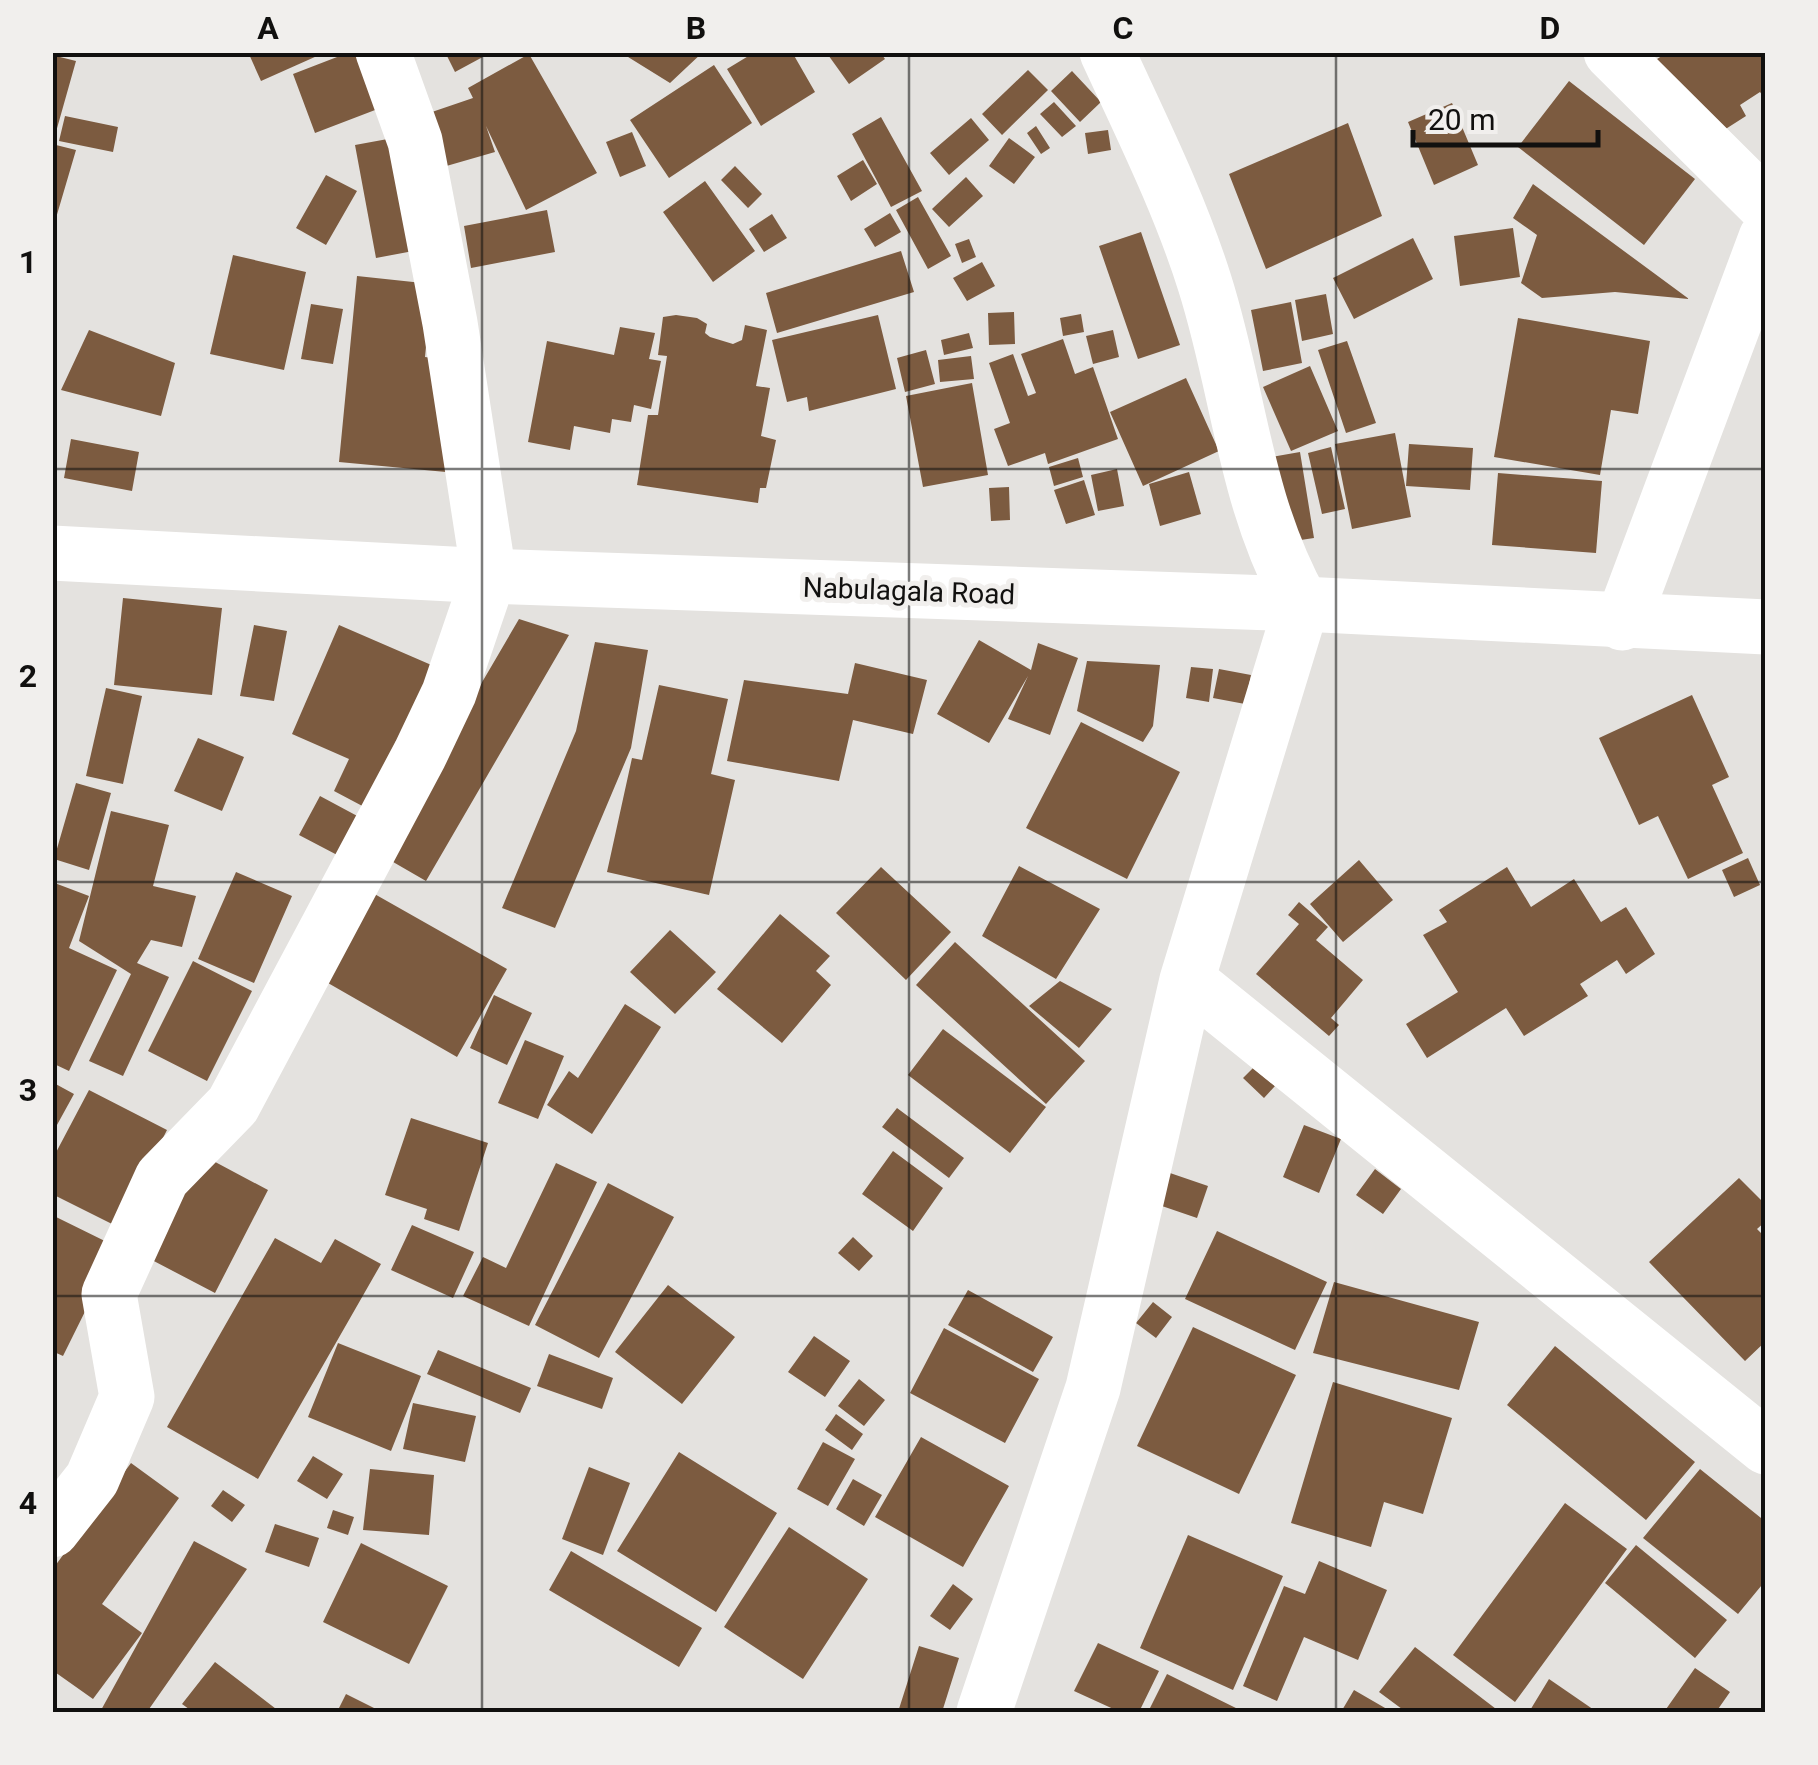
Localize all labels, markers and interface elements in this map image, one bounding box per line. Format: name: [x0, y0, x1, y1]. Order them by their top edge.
text: A: [257, 9, 279, 47]
text: B: [686, 9, 706, 47]
text: C: [1113, 9, 1133, 47]
text: D: [1540, 9, 1560, 47]
scale bar: [1413, 85, 1598, 147]
text: 20 m: [1428, 102, 1495, 137]
text: 1: [19, 243, 37, 281]
street label: Nabulagala Road: [802, 571, 1016, 611]
text: 2: [19, 657, 37, 695]
text: 3: [19, 1071, 37, 1109]
text: 4: [19, 1484, 37, 1522]

